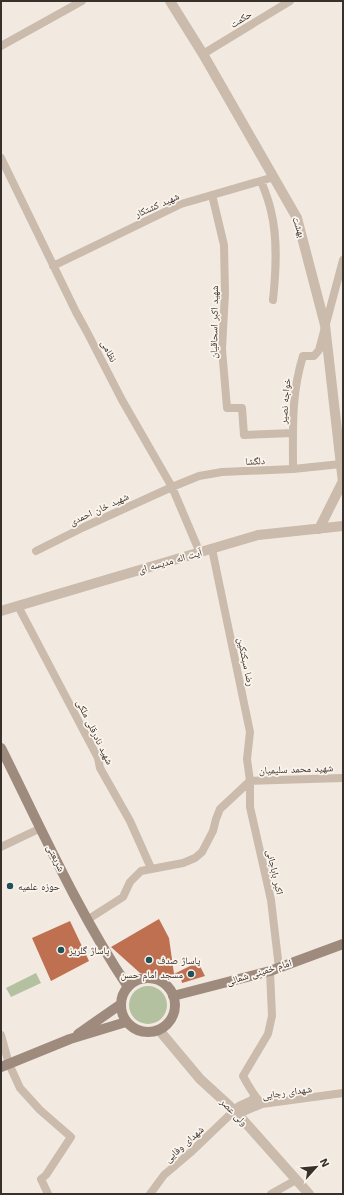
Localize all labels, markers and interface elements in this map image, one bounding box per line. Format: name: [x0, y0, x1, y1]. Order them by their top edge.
street label: حکمت: [228, 8, 254, 30]
street label: شهید کشتکار: [132, 190, 181, 220]
street label: بهشت: [290, 215, 308, 239]
street label: شهید اکبر اسحاقیان: [208, 285, 221, 359]
street label: نظامی: [98, 338, 119, 364]
street label: خواجه نصیر: [277, 377, 293, 425]
street label: دلگشا: [245, 455, 265, 467]
street label: شهید خان احمدی: [68, 490, 131, 528]
street label: آیت اله مدیسه ای: [137, 547, 204, 576]
street label: رضا سبکتکین: [235, 637, 257, 688]
street label: شهید نادرقلی ملکی: [74, 698, 116, 767]
street label: شهید محمد سلیمیان: [259, 762, 334, 777]
street label: شریعتی: [44, 843, 67, 874]
street label: اکبر باباجانی: [263, 848, 286, 896]
marker: حوزه علمیه: [5, 881, 15, 891]
place label: حوزه علمیه: [18, 881, 61, 892]
marker: پاساژ گلریز: [56, 945, 66, 955]
place label: پاساژ گلریز: [68, 945, 109, 957]
marker: پاساژ صدف: [144, 955, 154, 965]
place label: پاساژ صدف: [157, 955, 200, 967]
street label: امام خمینی شمالی: [225, 957, 293, 989]
place label: مسجد امام حسن: [120, 969, 183, 982]
marker: مسجد امام حسن: [186, 969, 196, 979]
street label: شهدای رجایی: [261, 1083, 313, 1102]
street label: ولی عصر: [217, 1095, 250, 1129]
street label: شهدای وفایی: [162, 1123, 207, 1165]
north arrow: [296, 1147, 336, 1187]
text: N: [317, 1156, 332, 1169]

